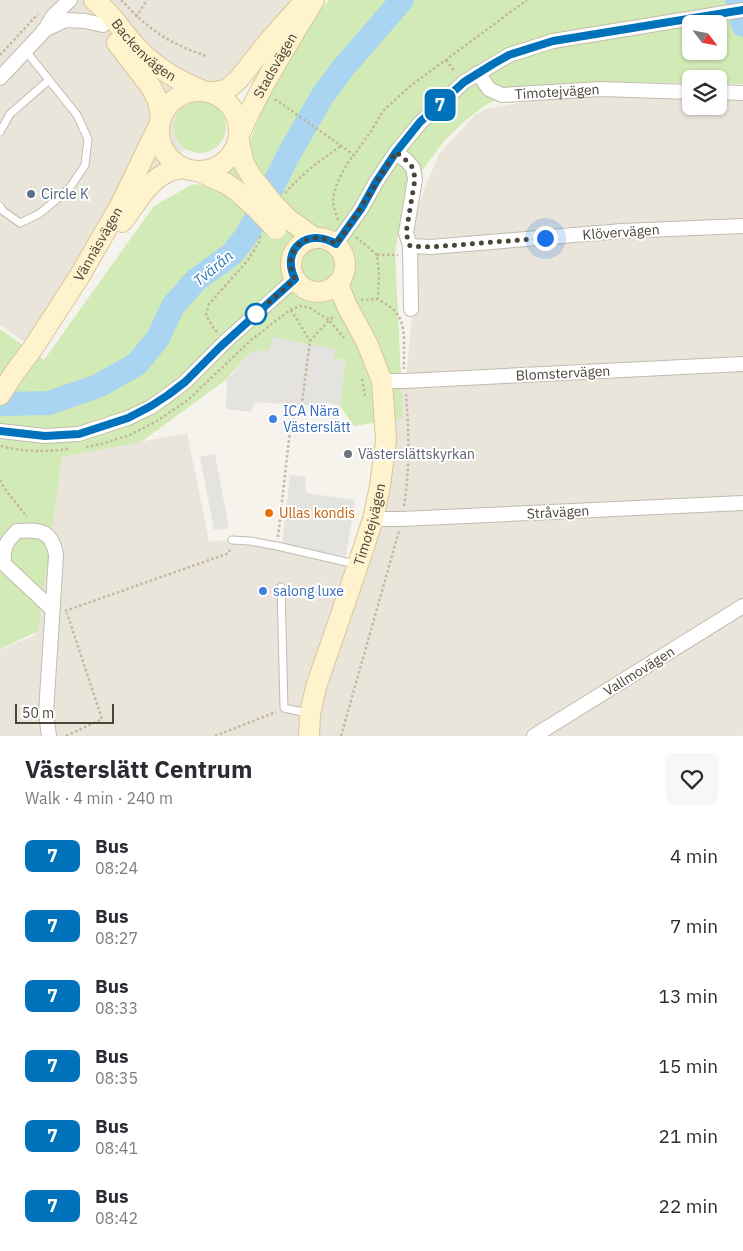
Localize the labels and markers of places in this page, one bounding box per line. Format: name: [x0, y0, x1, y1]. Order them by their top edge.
place label: Circle K: [41, 185, 89, 203]
marker: Circle K: [25, 188, 37, 200]
unlabelled marker: [245, 303, 267, 325]
place label: ICA Nära Västerslätt: [283, 402, 351, 436]
marker: ICA Nära Västerslätt: [267, 413, 279, 425]
place label: Västerslättskyrkan: [358, 445, 475, 463]
marker: Västerslättskyrkan: [342, 448, 354, 460]
place label: Ullas kondis: [279, 504, 355, 522]
marker: Ullas kondis: [263, 507, 275, 519]
place label: salong luxe: [273, 582, 344, 600]
marker: salong luxe: [257, 585, 269, 597]

